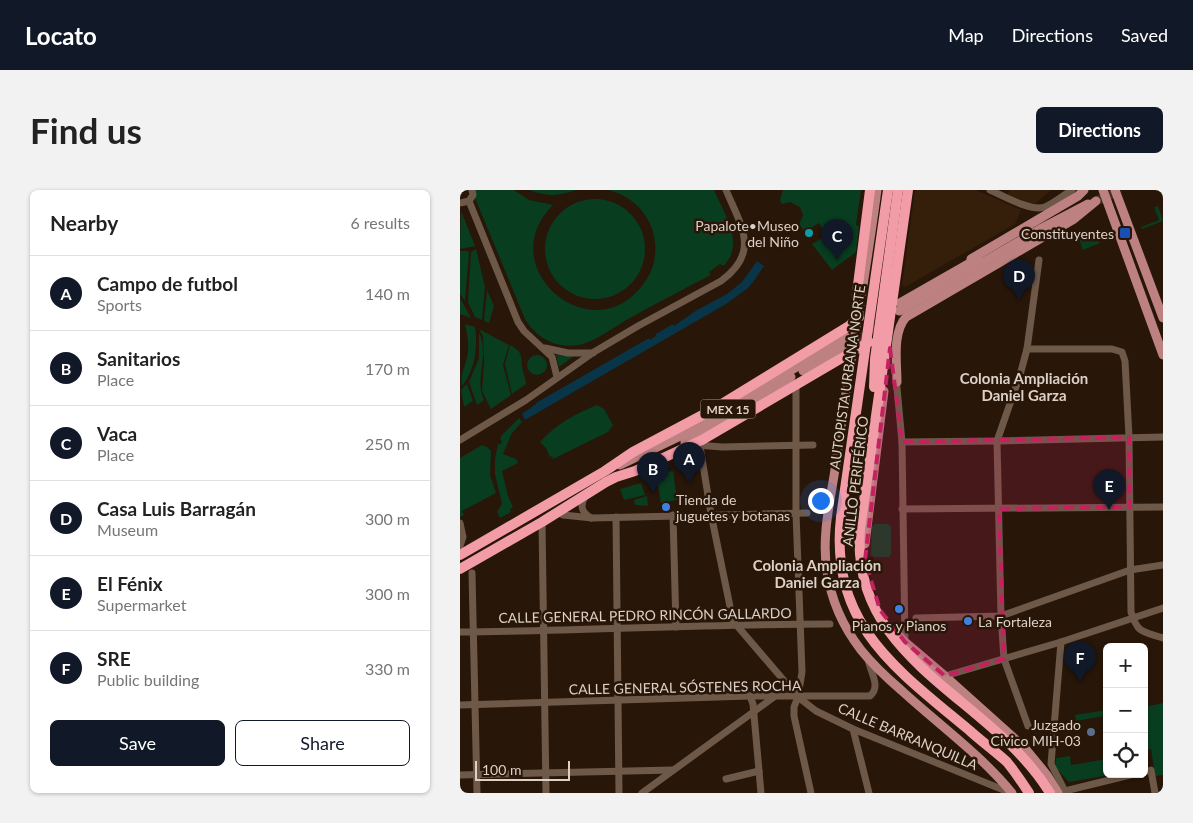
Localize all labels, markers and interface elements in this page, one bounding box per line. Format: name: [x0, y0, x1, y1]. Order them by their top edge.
text: Locato: [25, 21, 97, 50]
text: Map: [948, 24, 984, 46]
text: Directions: [1012, 24, 1093, 46]
text: Saved: [1121, 24, 1168, 46]
button: Directions: [1036, 107, 1163, 153]
text: Find us: [30, 109, 142, 151]
text: Nearby: [50, 210, 118, 235]
text: 6 results: [350, 213, 410, 232]
place label: Papalote•Museo del Niño: [695, 217, 799, 250]
pin: C: [821, 219, 853, 260]
place label: Constituyentes: [1021, 225, 1114, 242]
marker: Constituyentes: [1118, 226, 1132, 240]
marker: Papalote•Museo del Niño: [803, 227, 815, 239]
pin: D: [1003, 259, 1035, 300]
text: Campo de futbol: [97, 272, 238, 295]
text: A: [60, 284, 72, 303]
text: 140 m: [365, 284, 410, 303]
street label: AUTOPISTA URBANA NORTE: [826, 284, 868, 470]
text: Sports: [97, 295, 142, 314]
text: Sanitarios: [97, 347, 180, 370]
text: B: [61, 359, 71, 378]
text: 170 m: [365, 359, 410, 378]
district label: Colonia Ampliación Daniel Garza: [960, 369, 1088, 404]
text: Place: [97, 370, 134, 389]
road number: MEX 15: [700, 400, 756, 418]
street label: ANILLO PERIFÉRICO: [839, 415, 871, 547]
text: Vaca: [97, 422, 137, 445]
text: C: [61, 434, 71, 453]
text: 250 m: [365, 434, 410, 453]
pin: A: [673, 442, 705, 483]
text: Place: [97, 445, 134, 464]
pin: B: [637, 452, 669, 493]
pin: E: [1093, 469, 1125, 510]
your location: [808, 488, 834, 514]
place label: Tienda de juguetes y botanas: [675, 491, 790, 524]
text: Casa Luis Barragán: [97, 497, 256, 520]
marker: Tienda de juguetes y botanas: [660, 501, 672, 513]
text: D: [60, 509, 72, 528]
text: 300 m: [365, 509, 410, 528]
text: Museum: [97, 520, 158, 539]
district label: Colonia Ampliación Daniel Garza: [753, 556, 881, 591]
text: El Fénix: [97, 572, 163, 595]
text: E: [61, 584, 71, 603]
text: 300 m: [365, 584, 410, 603]
text: Supermarket: [97, 595, 186, 614]
marker: Pianos y Pianos: [893, 603, 905, 615]
street label: CALLE GENERAL PEDRO RINCÓN GALLARDO: [498, 604, 792, 626]
place label: La Fortaleza: [978, 613, 1052, 630]
marker: La Fortaleza: [962, 615, 974, 627]
place label: Pianos y Pianos: [852, 617, 946, 634]
pin: F: [1064, 641, 1096, 682]
map controls: [1103, 643, 1148, 778]
button: +: [1103, 643, 1148, 688]
text: SRE: [97, 647, 131, 670]
text: F: [61, 659, 71, 678]
text: 330 m: [365, 659, 410, 678]
text: Public building: [97, 670, 199, 689]
street label: CALLE GENERAL SÓSTENES ROCHA: [569, 676, 802, 698]
button: −: [1103, 688, 1148, 733]
street label: CALLE BARRANQUILLA: [836, 699, 981, 773]
place label: Juzgado Civico MIH-03: [991, 716, 1081, 749]
button: Save: [50, 720, 225, 766]
button: Share: [235, 720, 410, 766]
marker: Juzgado Civico MIH-03: [1085, 726, 1097, 738]
button: locate: [1103, 733, 1148, 778]
scale bar: [475, 758, 570, 781]
text: 100 m: [482, 761, 521, 778]

